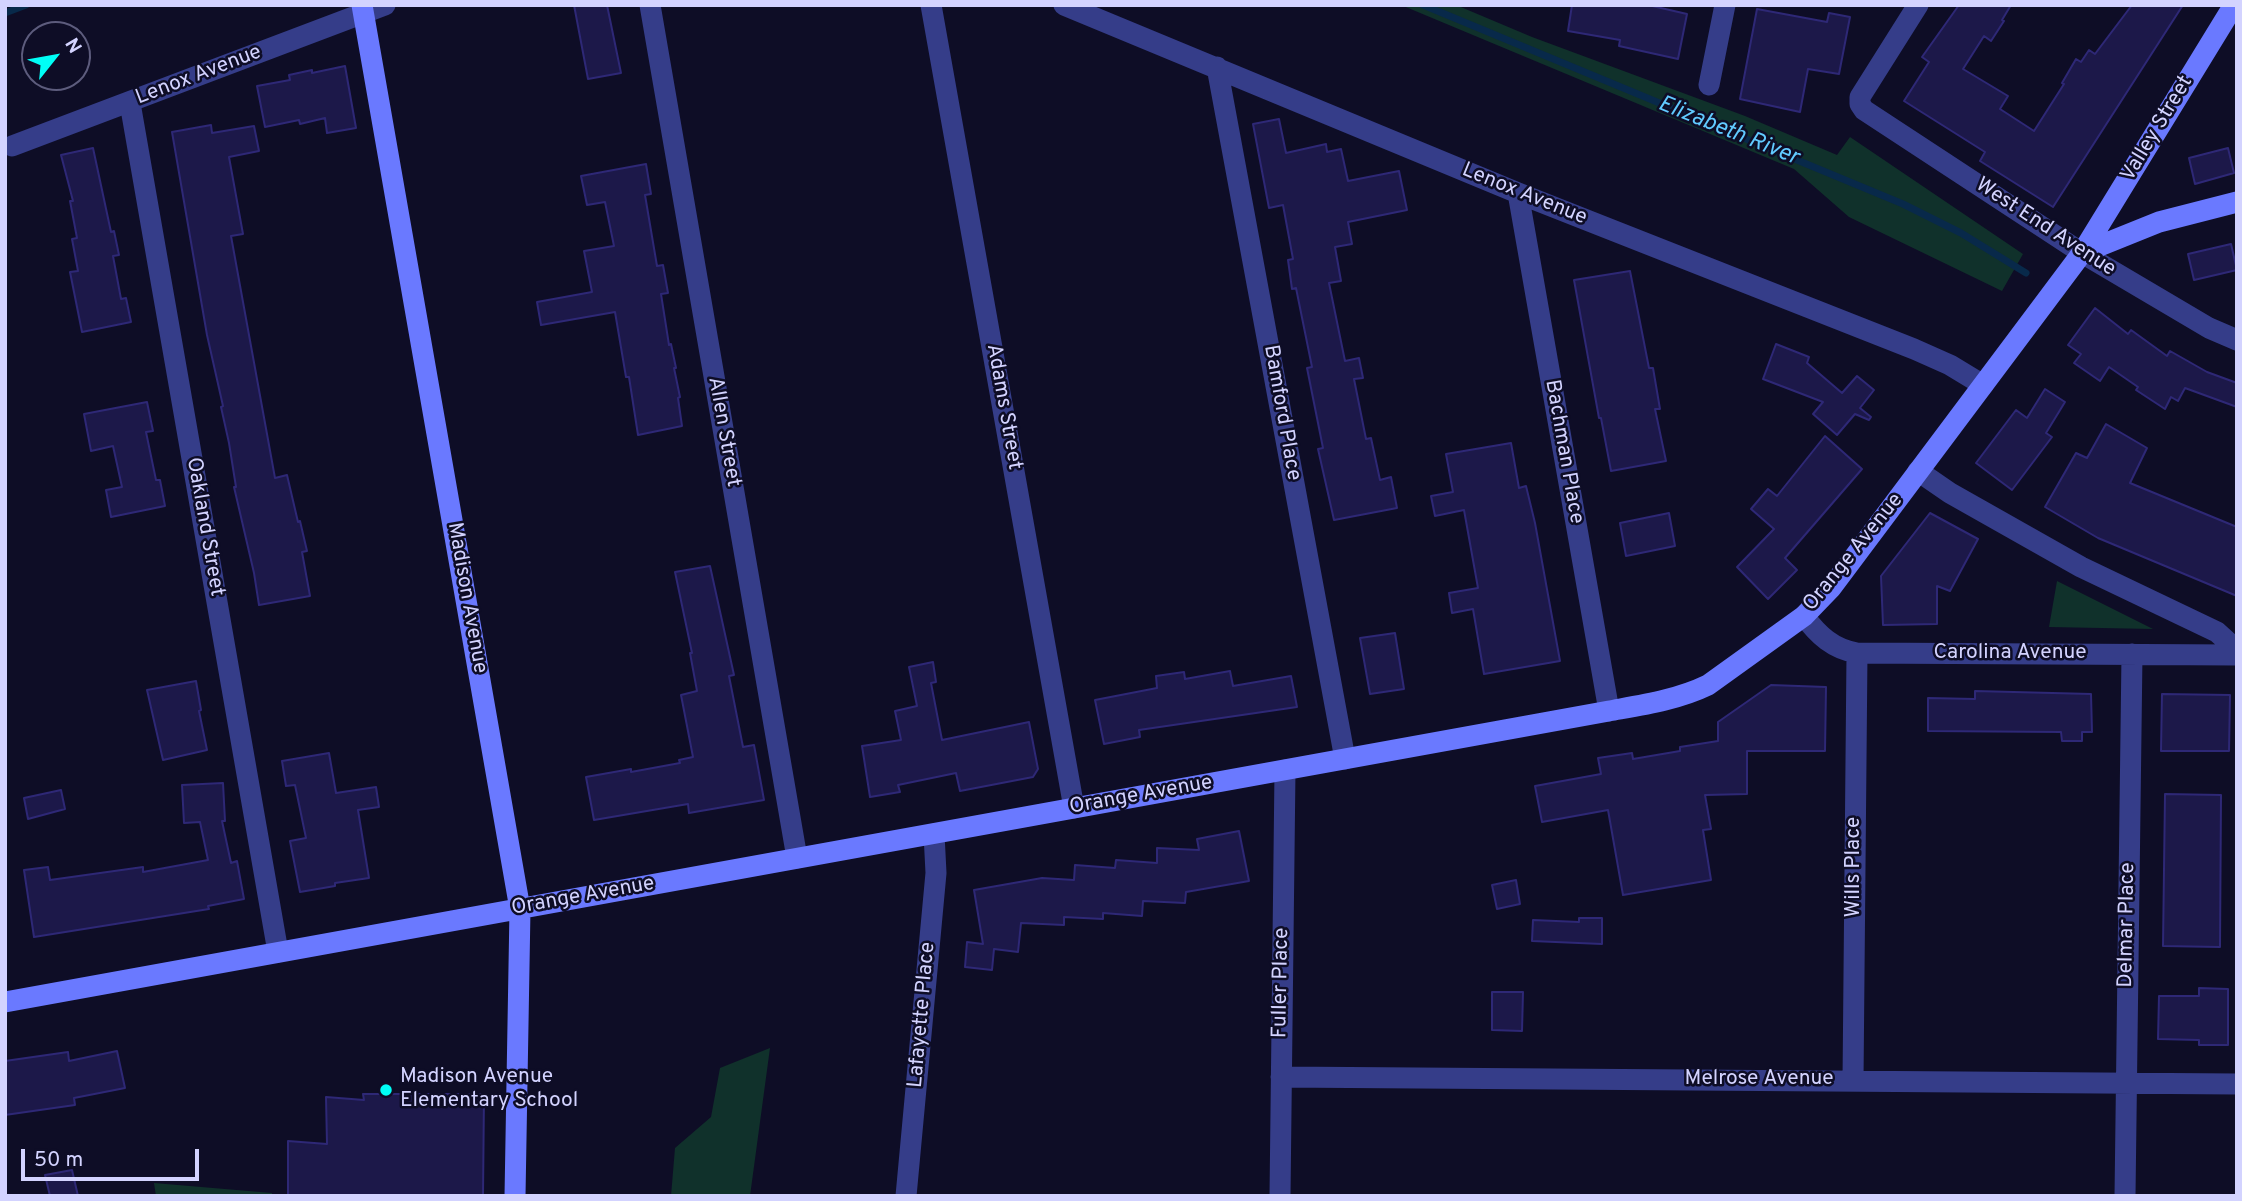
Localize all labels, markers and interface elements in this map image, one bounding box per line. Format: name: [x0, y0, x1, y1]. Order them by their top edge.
north arrow: [21, 21, 91, 91]
text: N: [58, 34, 86, 58]
street label: Lenox Avenue: [133, 40, 265, 112]
street label: Valley Street: [2117, 72, 2199, 186]
water label: Elizabeth River: [1653, 91, 1803, 173]
street label: Lenox Avenue: [1458, 158, 1590, 232]
street label: West End Avenue: [1970, 173, 2120, 283]
street label: Adams Street: [980, 342, 1026, 472]
street label: Bamford Place: [1257, 343, 1305, 483]
street label: Allen Street: [701, 375, 745, 489]
street label: Bachman Place: [1538, 378, 1588, 526]
street label: Oakland Street: [179, 456, 229, 598]
street label: Orange Avenue: [1799, 489, 1909, 617]
street label: Madison Avenue: [440, 520, 492, 676]
street label: Carolina Avenue: [1933, 641, 2087, 667]
street label: Orange Avenue: [1068, 771, 1214, 821]
street label: Wills Place: [1842, 817, 1868, 917]
street label: Delmar Place: [2114, 862, 2142, 988]
street label: Orange Avenue: [510, 872, 656, 922]
street label: Fuller Place: [1268, 928, 1296, 1038]
street label: Lafayette Place: [904, 941, 942, 1089]
place label: Madison Avenue Elementary School: [400, 1065, 578, 1115]
street label: Melrose Avenue: [1685, 1067, 1833, 1093]
marker: Madison Avenue Elementary School: [378, 1082, 394, 1098]
scale bar: [24, 1134, 203, 1178]
text: 50 m: [34, 1147, 83, 1174]

